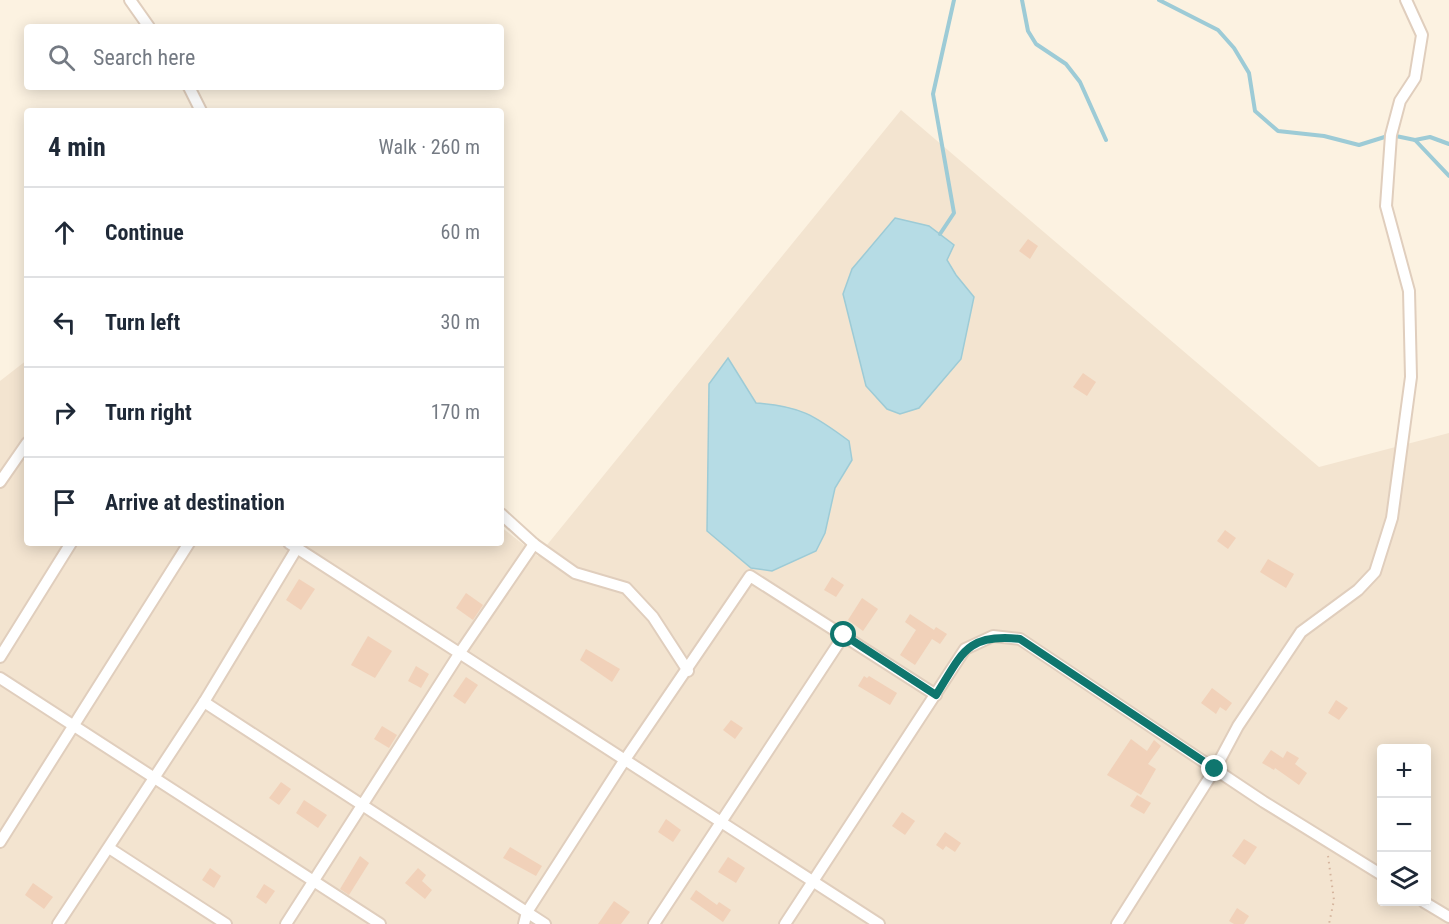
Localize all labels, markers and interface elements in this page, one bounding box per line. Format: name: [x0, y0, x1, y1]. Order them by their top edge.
search box: [24, 24, 504, 90]
icon: search: [45, 41, 78, 74]
text: Search here: [93, 45, 195, 70]
text: 4 min: [48, 132, 106, 162]
text: Walk · 260 m: [379, 135, 480, 159]
icon: ahead: [48, 216, 81, 249]
text: Continue: [105, 220, 184, 245]
text: 60 m: [441, 220, 480, 244]
icon: left: [48, 306, 81, 339]
text: Turn left: [105, 310, 180, 335]
text: 30 m: [441, 310, 480, 334]
icon: right: [48, 396, 81, 429]
text: Turn right: [105, 400, 192, 425]
text: 170 m: [431, 400, 480, 424]
icon: arrive: [48, 486, 81, 519]
text: Arrive at destination: [105, 490, 285, 515]
route start: [830, 621, 856, 647]
map controls: [1377, 744, 1431, 906]
button: +: [1377, 744, 1431, 798]
route end: [1201, 755, 1227, 781]
button: −: [1377, 798, 1431, 852]
button: layers: [1377, 852, 1431, 906]

